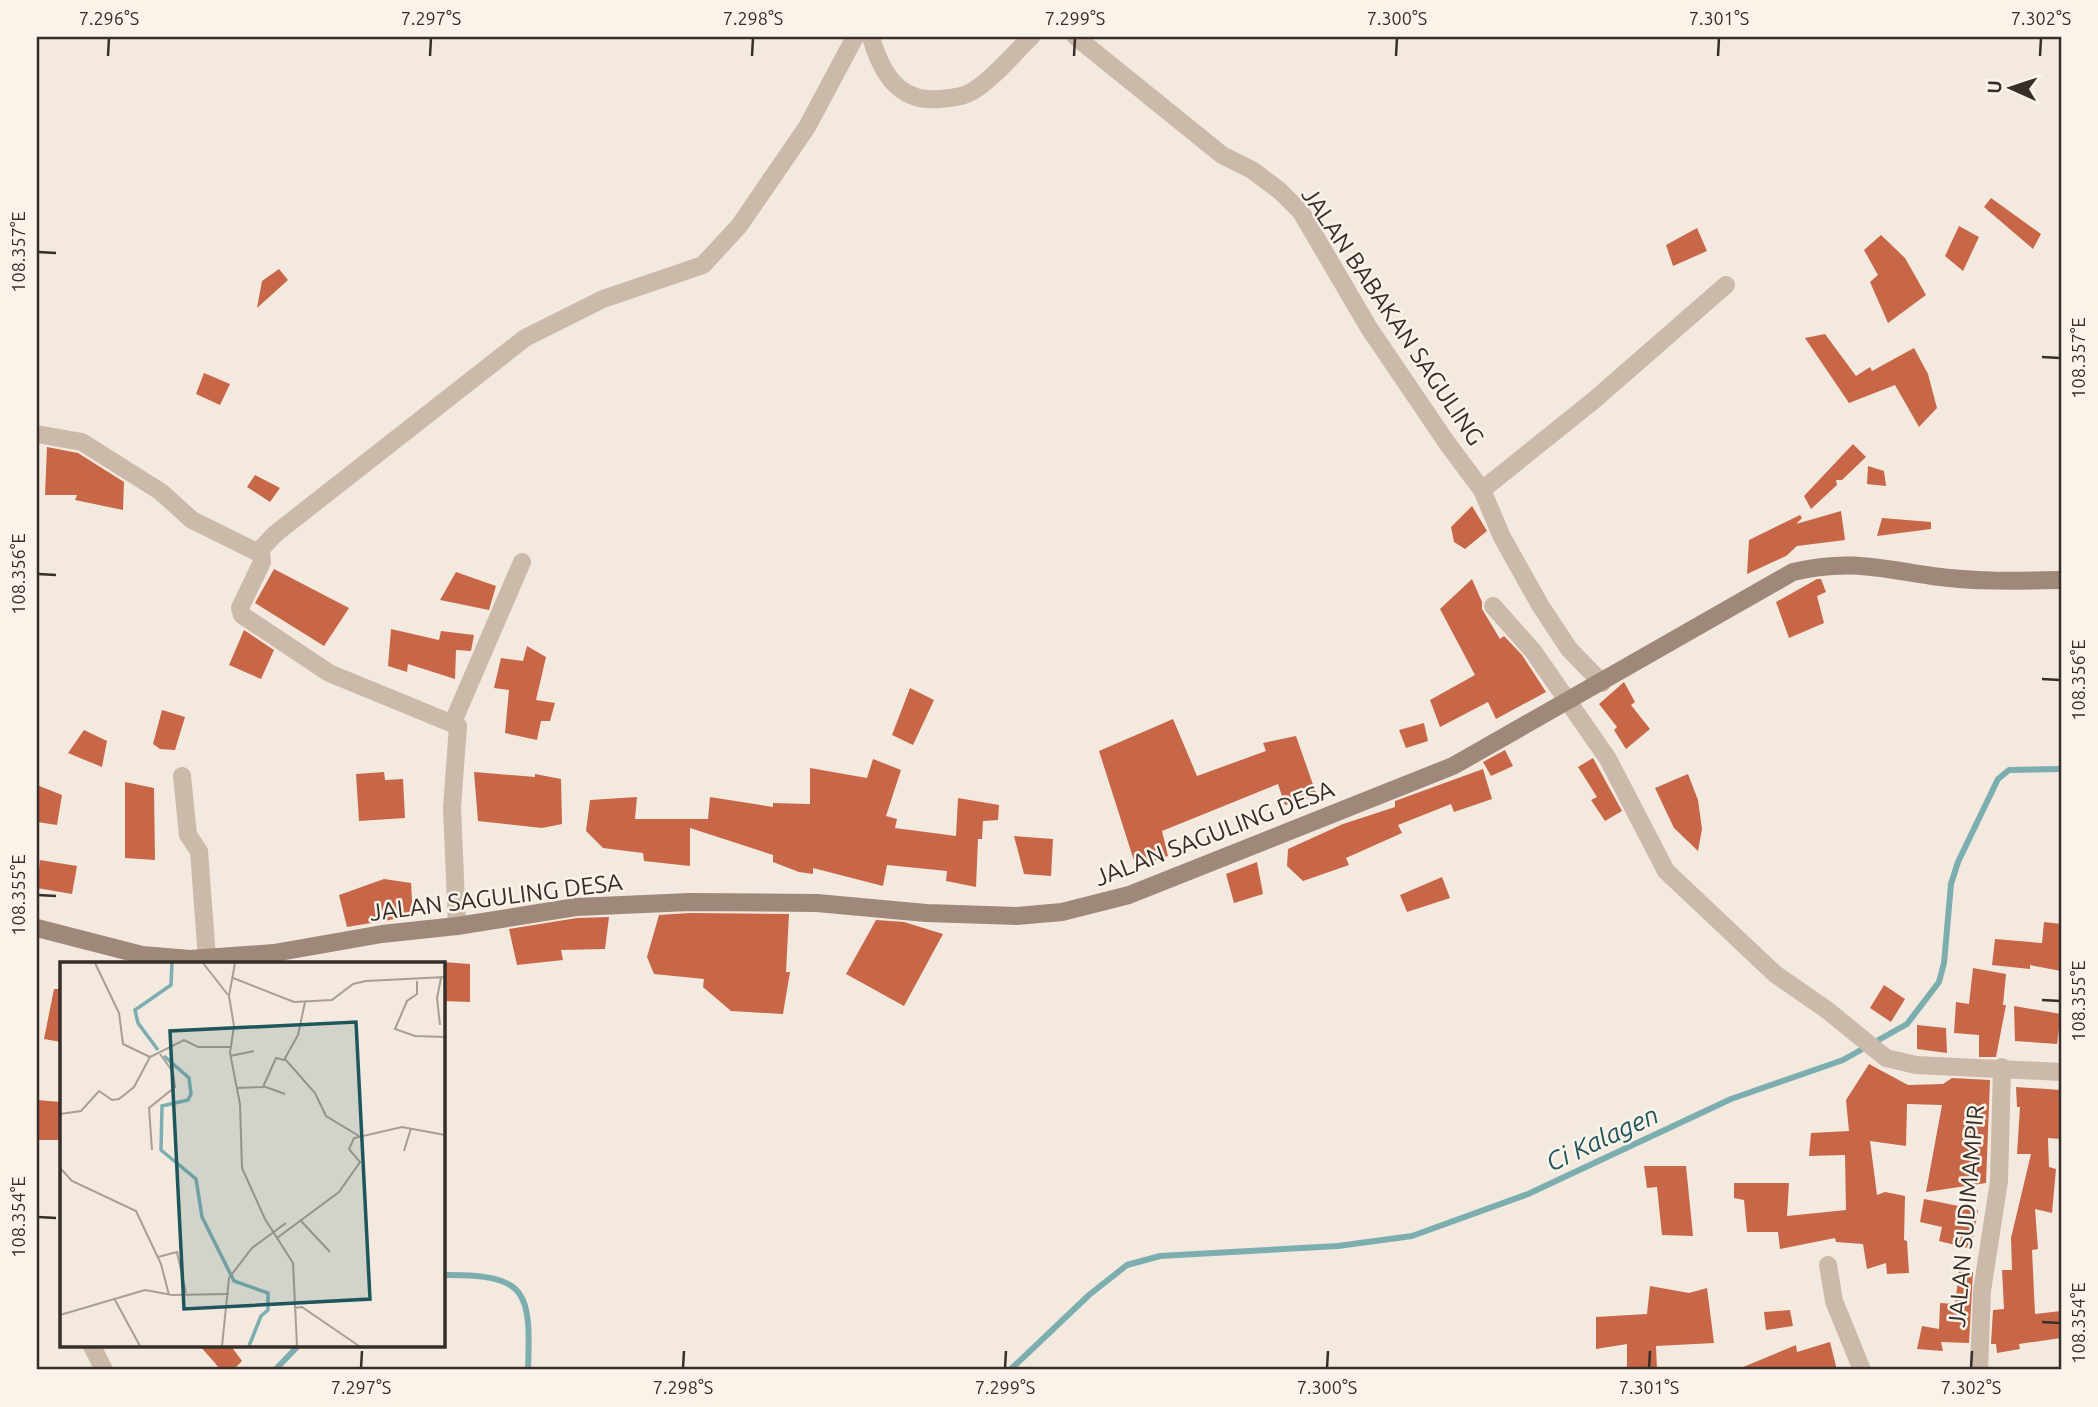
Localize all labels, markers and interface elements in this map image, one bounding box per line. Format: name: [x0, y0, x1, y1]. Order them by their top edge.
text: 7.296°S: [79, 8, 139, 28]
text: 7.297°S: [401, 8, 461, 28]
text: 7.298°S: [723, 8, 783, 28]
text: 7.299°S: [1045, 8, 1105, 28]
text: 7.300°S: [1367, 8, 1427, 28]
text: 7.301°S: [1689, 8, 1749, 28]
text: 7.302°S: [2011, 8, 2071, 28]
north arrow: [1976, 52, 2046, 122]
text: U: [1983, 80, 2005, 94]
street label: JALAN BABAKAN SAGULING: [1296, 182, 1490, 450]
text: 108.357°E: [8, 211, 28, 293]
text: 108.357°E: [2068, 317, 2088, 399]
text: 108.356°E: [8, 533, 28, 615]
text: 108.356°E: [2068, 639, 2088, 721]
street label: JALAN SAGULING DESA: [1090, 775, 1338, 891]
text: 108.355°E: [8, 854, 28, 936]
street label: JALAN SAGULING DESA: [368, 868, 624, 926]
text: 108.355°E: [2068, 960, 2088, 1042]
inset map: [60, 962, 444, 1348]
water label: Ci Kalagen: [1541, 1099, 1663, 1177]
street label: JALAN SUDIMAMPIR: [1943, 1104, 1989, 1328]
text: 108.354°E: [8, 1176, 28, 1258]
text: 108.354°E: [2068, 1282, 2088, 1364]
text: 7.297°S: [331, 1377, 391, 1397]
text: 7.298°S: [653, 1377, 713, 1397]
text: 7.299°S: [975, 1377, 1035, 1397]
text: 7.300°S: [1297, 1377, 1357, 1397]
text: 7.301°S: [1619, 1377, 1679, 1397]
text: 7.302°S: [1941, 1377, 2001, 1397]

